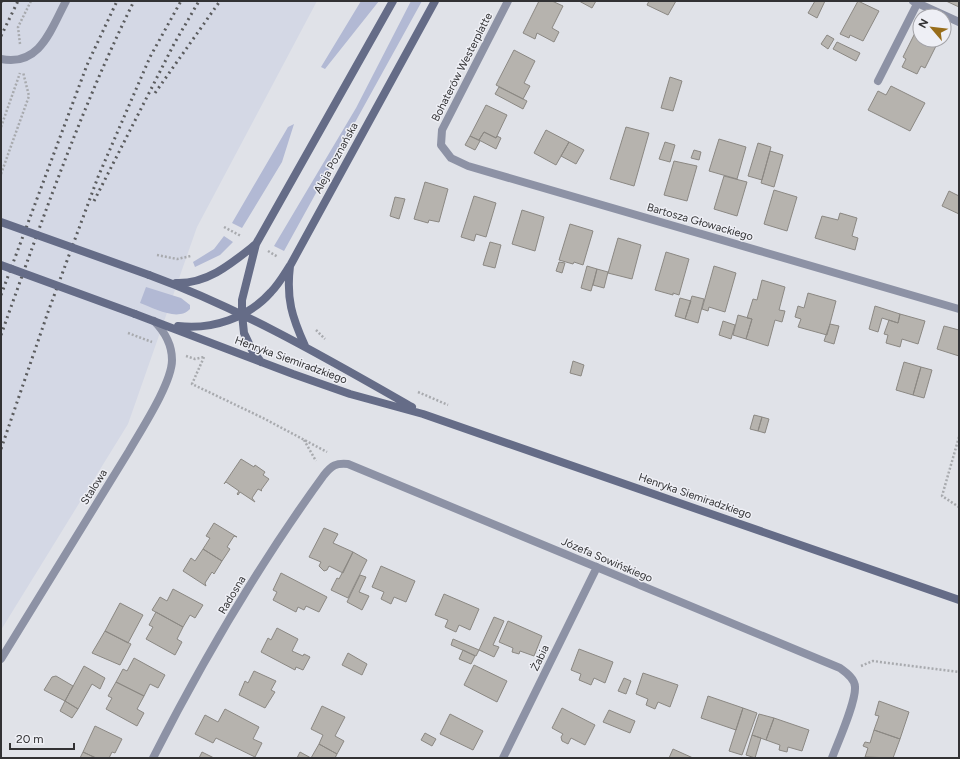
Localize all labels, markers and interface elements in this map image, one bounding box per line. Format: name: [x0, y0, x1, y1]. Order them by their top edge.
north arrow: [912, 8, 952, 48]
street label: Bohaterów Westerplatte: [429, 10, 495, 124]
text: N: [916, 17, 931, 30]
street label: Aleja Poznańska: [311, 120, 361, 196]
street label: Bartosza Głowackiego: [645, 201, 755, 243]
street label: Henryka Siemiradzkiego: [233, 334, 349, 386]
street label: Stalowa: [78, 467, 110, 507]
street label: Henryka Siemiradzkiego: [637, 471, 753, 521]
street label: Józefa Sowińskiego: [559, 535, 655, 585]
street label: Radosna: [216, 574, 248, 616]
street label: Żabia: [528, 643, 552, 673]
scale bar: [10, 725, 74, 751]
text: 20 m: [16, 732, 44, 746]

